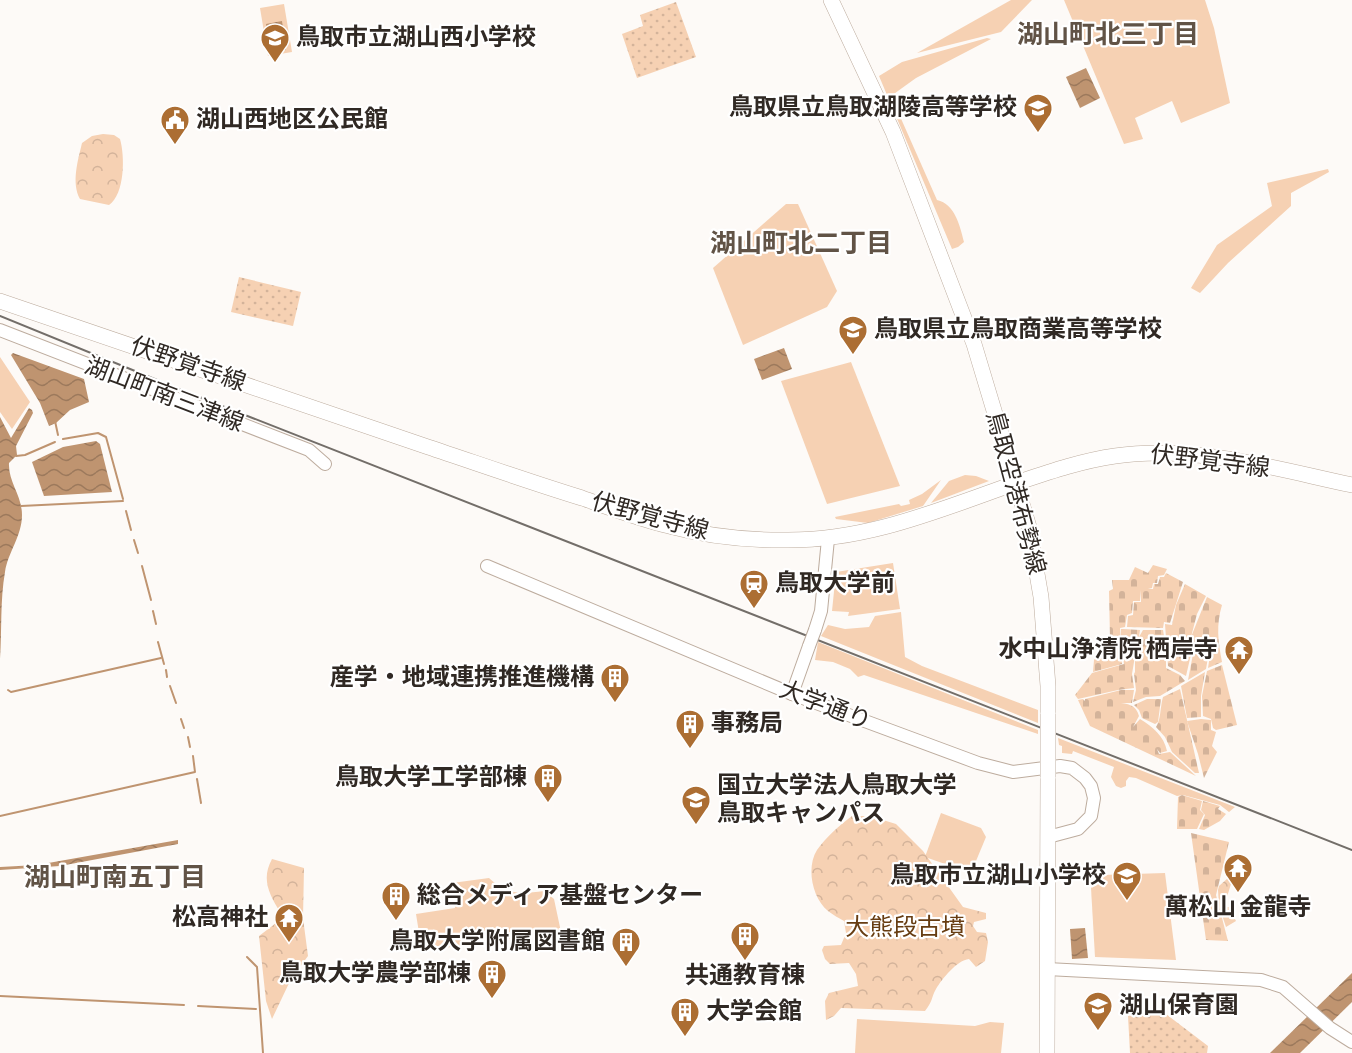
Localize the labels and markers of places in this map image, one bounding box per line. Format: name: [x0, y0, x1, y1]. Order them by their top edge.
school or university icon: 鳥取市立湖山西小学校: [259, 22, 291, 64]
place label: 鳥取市立湖山西小学校: [296, 24, 536, 50]
school or university icon: 鳥取県立鳥取湖陵高等学校: [1022, 92, 1054, 134]
place label: 鳥取県立鳥取湖陵高等学校: [729, 94, 1017, 120]
public building icon: 湖山西地区公民館: [159, 104, 191, 146]
place label: 湖山西地区公民館: [196, 106, 388, 132]
school or university icon: 鳥取県立鳥取商業高等学校: [837, 314, 869, 356]
place label: 鳥取県立鳥取商業高等学校: [874, 316, 1162, 342]
station icon: 鳥取大学前: [738, 568, 770, 610]
place label: 鳥取大学前: [775, 570, 895, 596]
temple icon: 水中山浄清院 栖岸寺: [1223, 634, 1255, 676]
place label: 水中山浄清院 栖岸寺: [998, 636, 1218, 662]
building icon: 産学・地域連携推進機構: [599, 662, 631, 704]
place label: 産学・地域連携推進機構: [330, 664, 594, 690]
building icon: 事務局: [674, 708, 706, 750]
place label: 事務局: [711, 710, 783, 736]
building icon: 鳥取大学工学部棟: [532, 762, 564, 804]
place label: 鳥取大学工学部棟: [335, 764, 527, 790]
place label: 国立大学法人鳥取大学 鳥取キャンパス: [717, 772, 957, 826]
school or university icon: 国立大学法人鳥取大学 鳥取キャンパス: [680, 784, 712, 826]
temple icon: 萬松山 金龍寺: [1222, 852, 1254, 894]
school or university icon: 鳥取市立湖山小学校: [1111, 860, 1143, 902]
place label: 鳥取市立湖山小学校: [890, 862, 1106, 888]
building icon: 総合メディア基盤センター: [380, 880, 412, 922]
place label: 総合メディア基盤センター: [417, 882, 703, 908]
place label: 萬松山 金龍寺: [1164, 894, 1312, 920]
temple icon: 松高神社: [273, 902, 305, 944]
place label: 松高神社: [172, 904, 268, 930]
building icon: 共通教育棟: [729, 920, 761, 962]
building icon: 鳥取大学附属図書館: [610, 926, 642, 968]
place label: 鳥取大学附属図書館: [389, 928, 605, 954]
building icon: 鳥取大学農学部棟: [476, 958, 508, 1000]
place label: 鳥取大学農学部棟: [279, 960, 471, 986]
place label: 共通教育棟: [685, 962, 805, 988]
school or university icon: 湖山保育園: [1082, 990, 1114, 1032]
place label: 湖山保育園: [1119, 992, 1239, 1018]
building icon: 大学会館: [669, 996, 701, 1038]
place label: 大学会館: [706, 998, 802, 1024]

